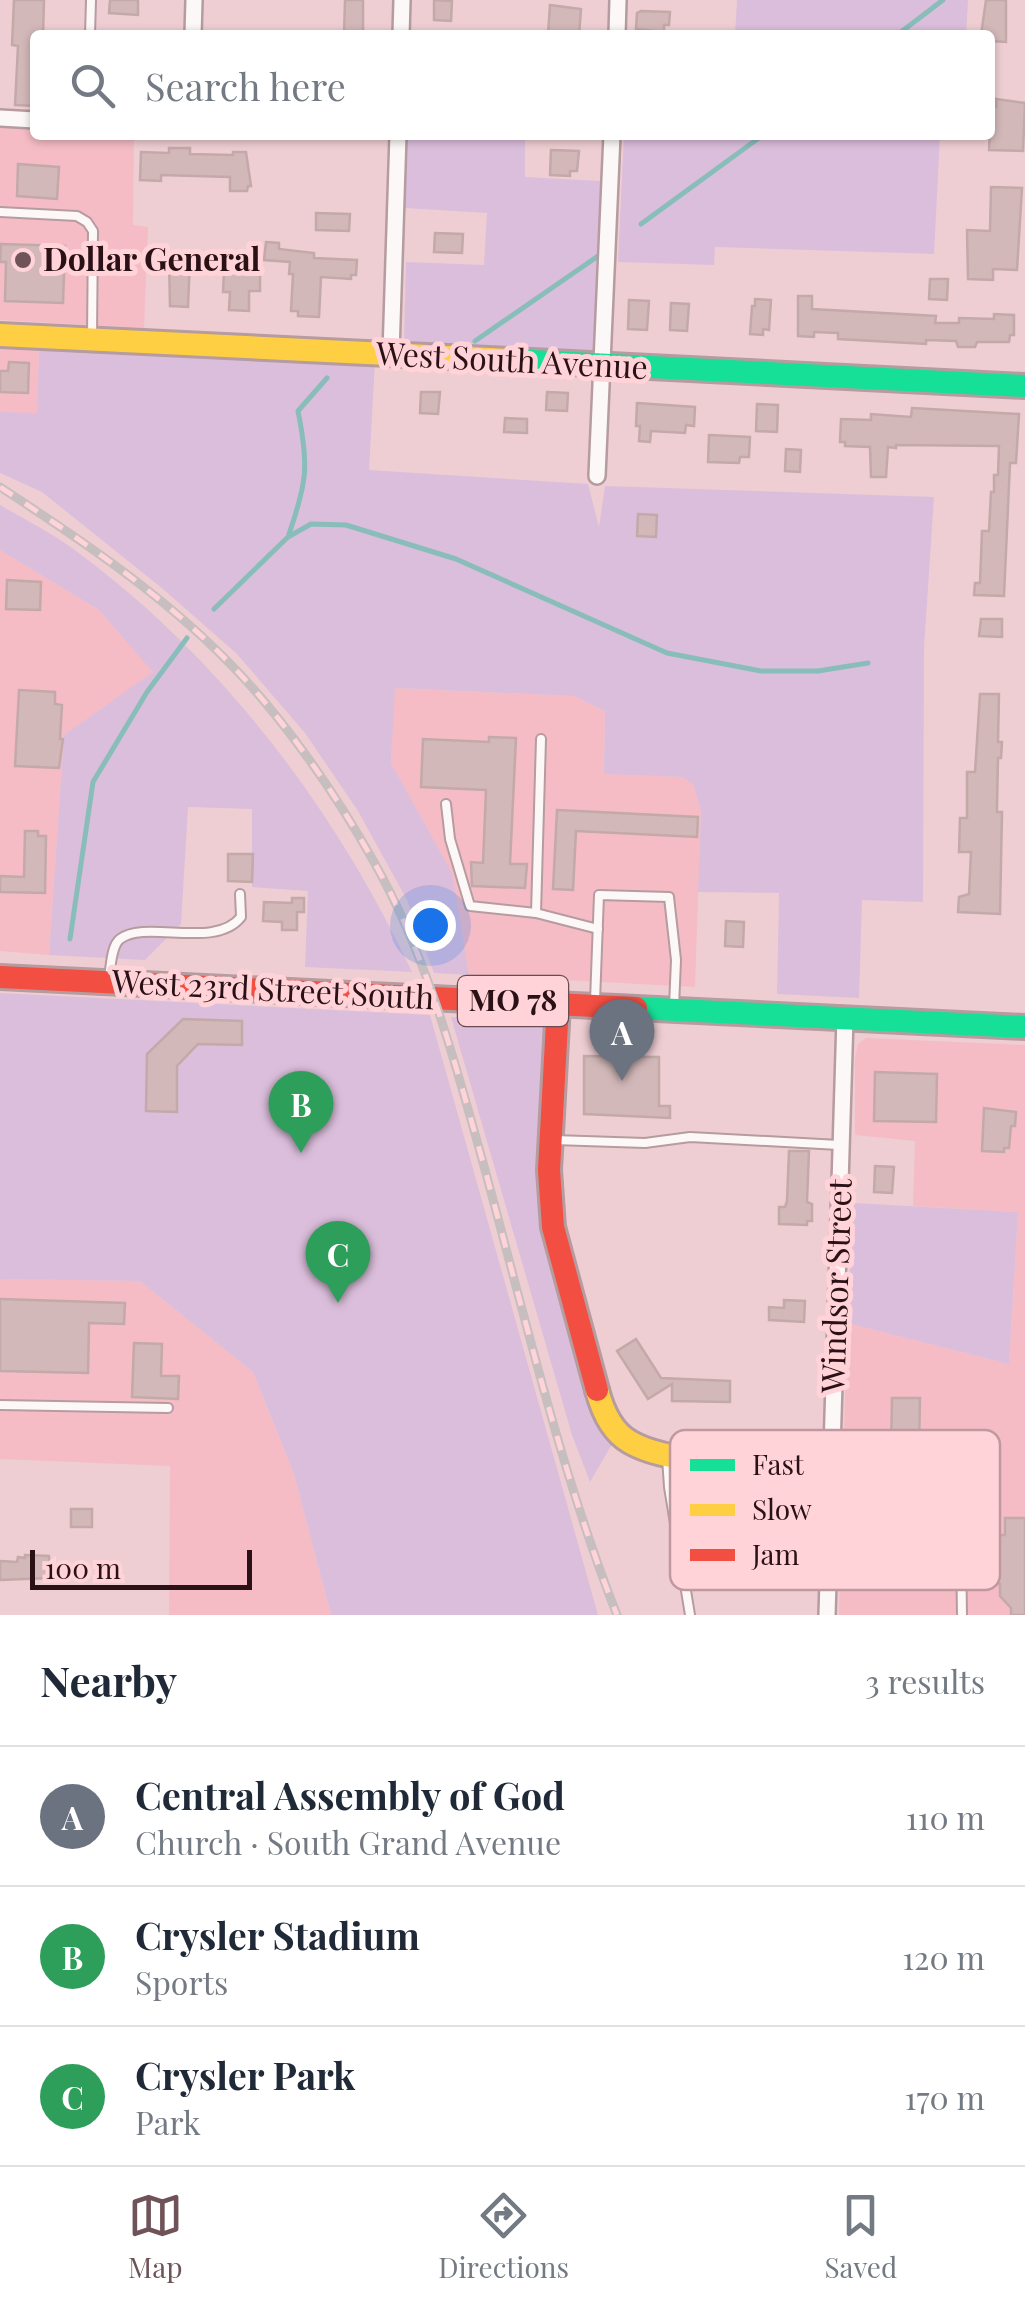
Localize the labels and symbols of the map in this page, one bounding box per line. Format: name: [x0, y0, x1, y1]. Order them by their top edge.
place label: Dollar General: [43, 236, 261, 279]
marker: Dollar General: [12, 249, 34, 271]
street label: West South Avenue: [374, 330, 649, 387]
your location: [405, 900, 456, 951]
street label: West 23rd Street South: [110, 958, 436, 1017]
road number: MO 78: [458, 976, 568, 1026]
pin: A: [590, 998, 654, 1081]
pin: B: [268, 1070, 334, 1153]
street label: Windsor Street: [809, 1177, 860, 1395]
pin: C: [306, 1220, 370, 1303]
legend: [670, 1430, 1000, 1590]
text: Fast: [752, 1445, 805, 1482]
text: Slow: [752, 1490, 812, 1527]
text: Jam: [751, 1535, 799, 1572]
scale bar: [30, 1545, 252, 1590]

